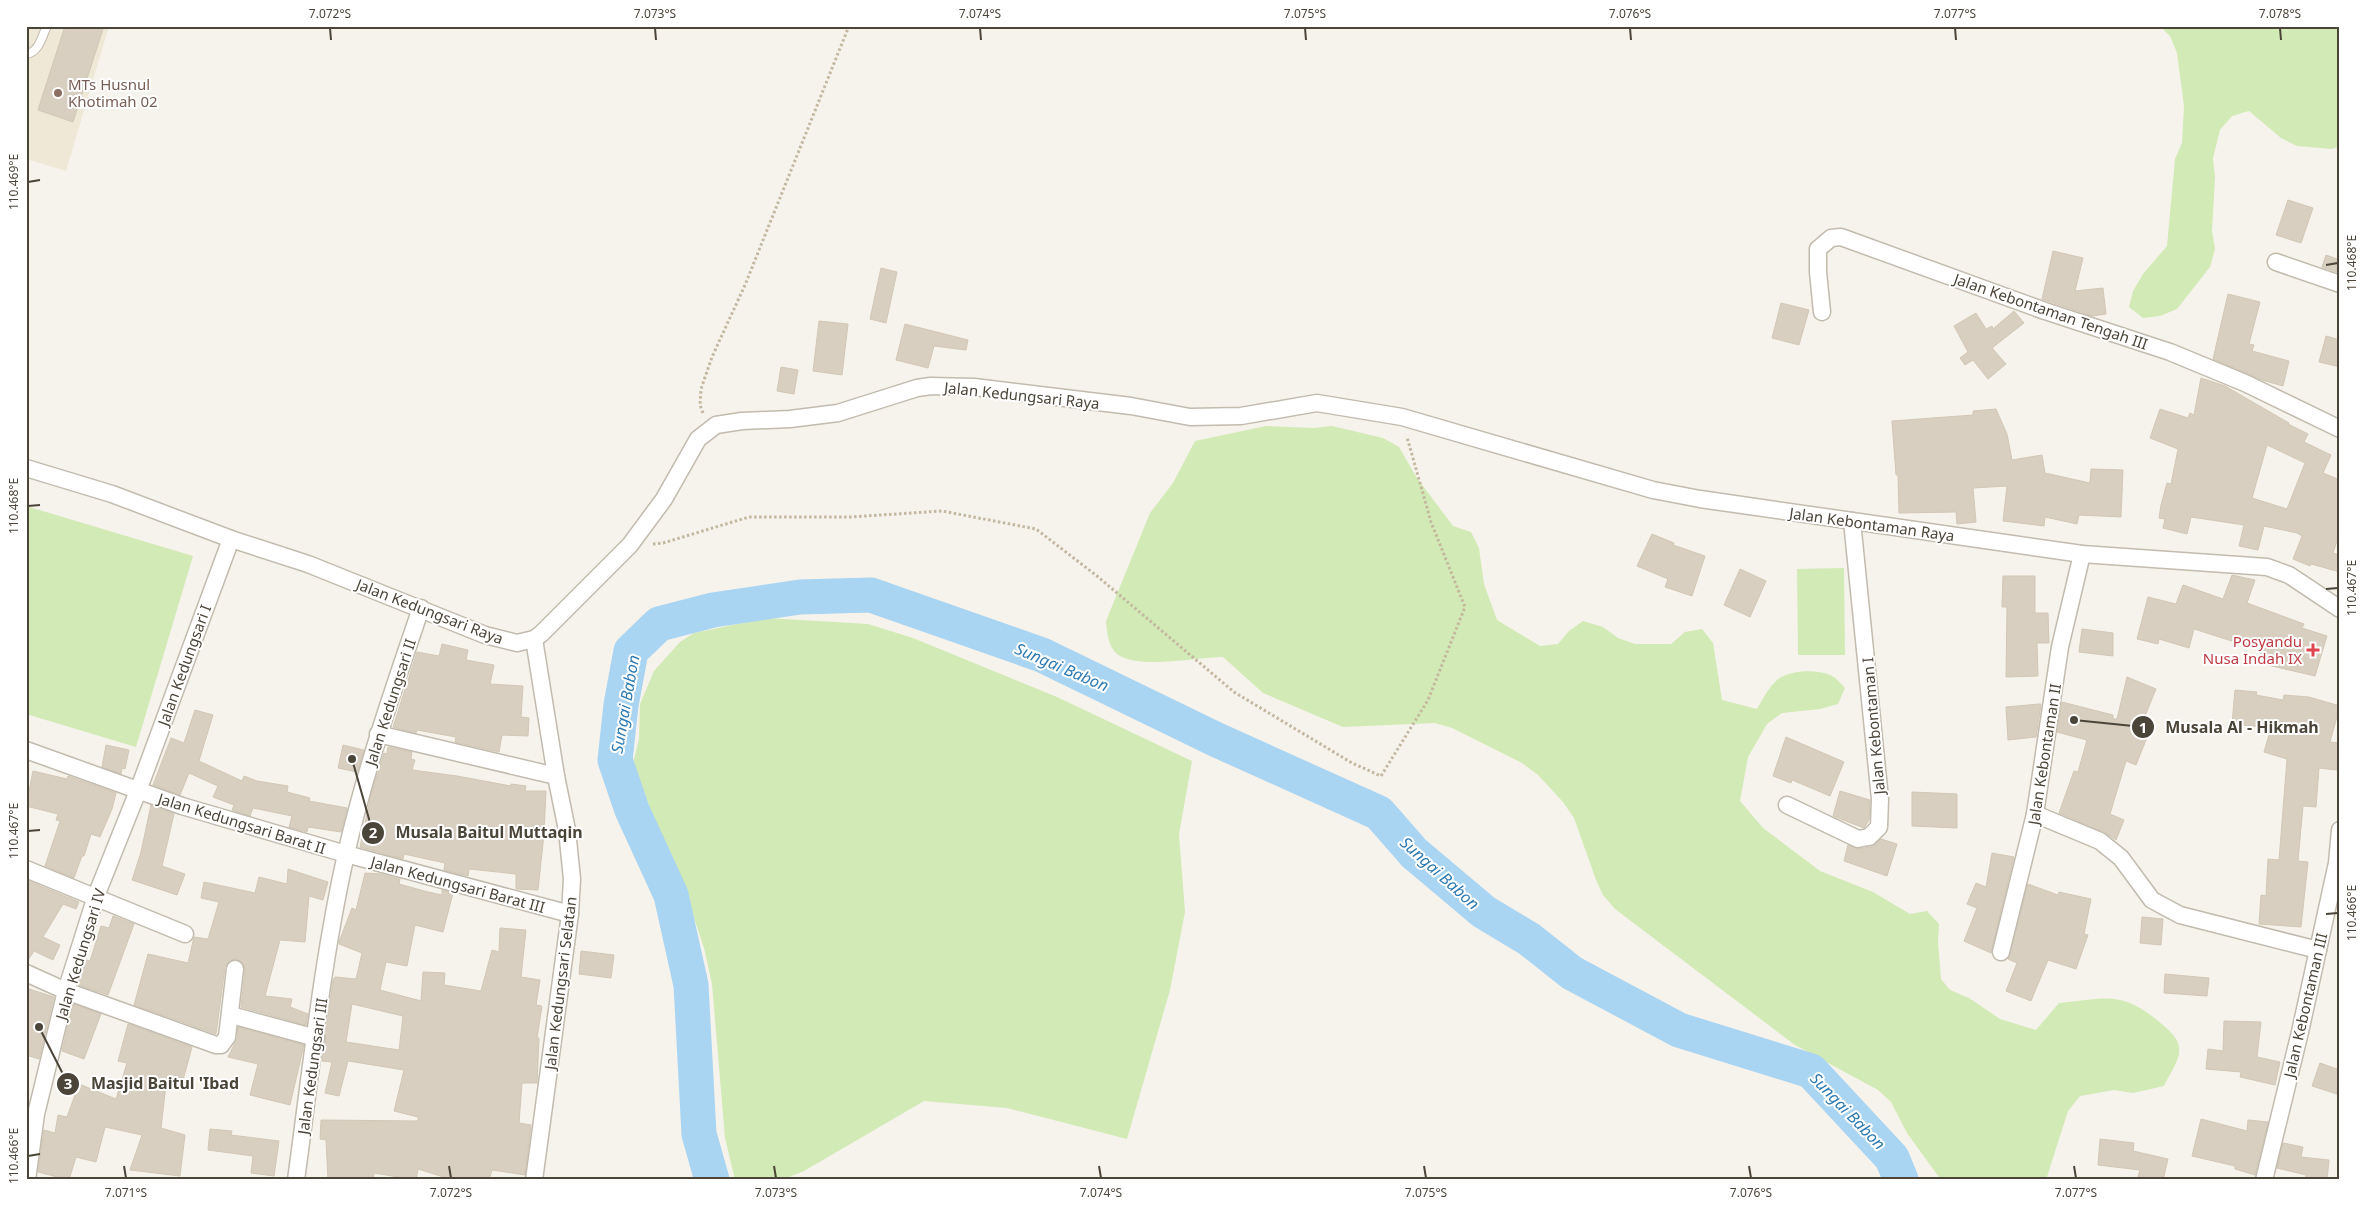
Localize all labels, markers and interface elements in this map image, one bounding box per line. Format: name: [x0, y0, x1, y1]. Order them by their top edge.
text: 7.072°S: [309, 5, 352, 22]
text: 7.073°S: [634, 5, 677, 22]
text: 7.074°S: [959, 5, 1002, 22]
text: 7.075°S: [1284, 5, 1327, 22]
text: 7.076°S: [1609, 5, 1652, 22]
text: 7.077°S: [1934, 5, 1977, 22]
text: 7.078°S: [2259, 5, 2302, 22]
place label: MTs Husnul Khotimah 02: [68, 74, 158, 111]
marker: MTs Husnul Khotimah 02: [52, 87, 64, 99]
text: 110.469°E: [5, 154, 22, 210]
text: 110.468°E: [2343, 235, 2360, 291]
street label: Jalan Kebontaman Tengah III: [1949, 268, 2151, 354]
street label: Jalan Kedungsari Raya: [941, 377, 1101, 413]
text: 110.468°E: [5, 478, 22, 534]
street label: Jalan Kebontaman Raya: [1786, 502, 1956, 545]
text: 110.467°E: [2343, 560, 2360, 616]
street label: Jalan Kedungsari Raya: [352, 573, 506, 648]
street label: Jalan Kedungsari I: [152, 602, 215, 730]
place label: Posyandu Nusa Indah IX: [2203, 631, 2302, 668]
street label: Jalan Kedungsari II: [359, 636, 420, 770]
water label: Sungai Babon: [1012, 637, 1112, 697]
marker: Posyandu Nusa Indah IX: [2306, 643, 2320, 657]
water label: Sungai Babon: [606, 653, 644, 755]
street label: Jalan Kebontaman I: [1857, 656, 1889, 798]
street label: Jalan Kebontaman II: [2023, 682, 2065, 828]
callout: Musala Al - Hikmah: [2130, 712, 2329, 743]
text: Musala Al - Hikmah: [2165, 716, 2319, 738]
text: 1: [2139, 717, 2147, 737]
street label: Jalan Kedungsari Barat II: [154, 787, 328, 858]
text: 110.467°E: [5, 803, 22, 859]
callout: Musala Baitul Muttaqin: [361, 817, 593, 848]
text: Musala Baitul Muttaqin: [395, 821, 583, 843]
text: 2: [369, 822, 378, 842]
water label: Sungai Babon: [1396, 832, 1484, 914]
street label: Jalan Kedungsari Barat III: [367, 851, 547, 917]
text: 110.466°E: [2343, 885, 2360, 941]
street label: Jalan Kedungsari IV: [50, 886, 109, 1024]
street label: Jalan Kedungsari Selatan: [539, 895, 581, 1073]
street label: Jalan Kebontaman III: [2278, 931, 2331, 1081]
street label: Jalan Kedungsari III: [292, 997, 331, 1137]
callout: Masjid Baitul 'Ibad: [56, 1068, 249, 1099]
water label: Sungai Babon: [1806, 1068, 1890, 1154]
text: Masjid Baitul 'Ibad: [91, 1072, 239, 1094]
text: 3: [64, 1073, 72, 1093]
text: 110.466°E: [5, 1128, 22, 1184]
text: 7.071°S: [105, 1184, 148, 1201]
text: 7.072°S: [430, 1184, 473, 1201]
text: 7.073°S: [755, 1184, 798, 1201]
text: 7.074°S: [1080, 1184, 1123, 1201]
text: 7.075°S: [1405, 1184, 1448, 1201]
text: 7.076°S: [1730, 1184, 1773, 1201]
text: 7.077°S: [2055, 1184, 2098, 1201]

